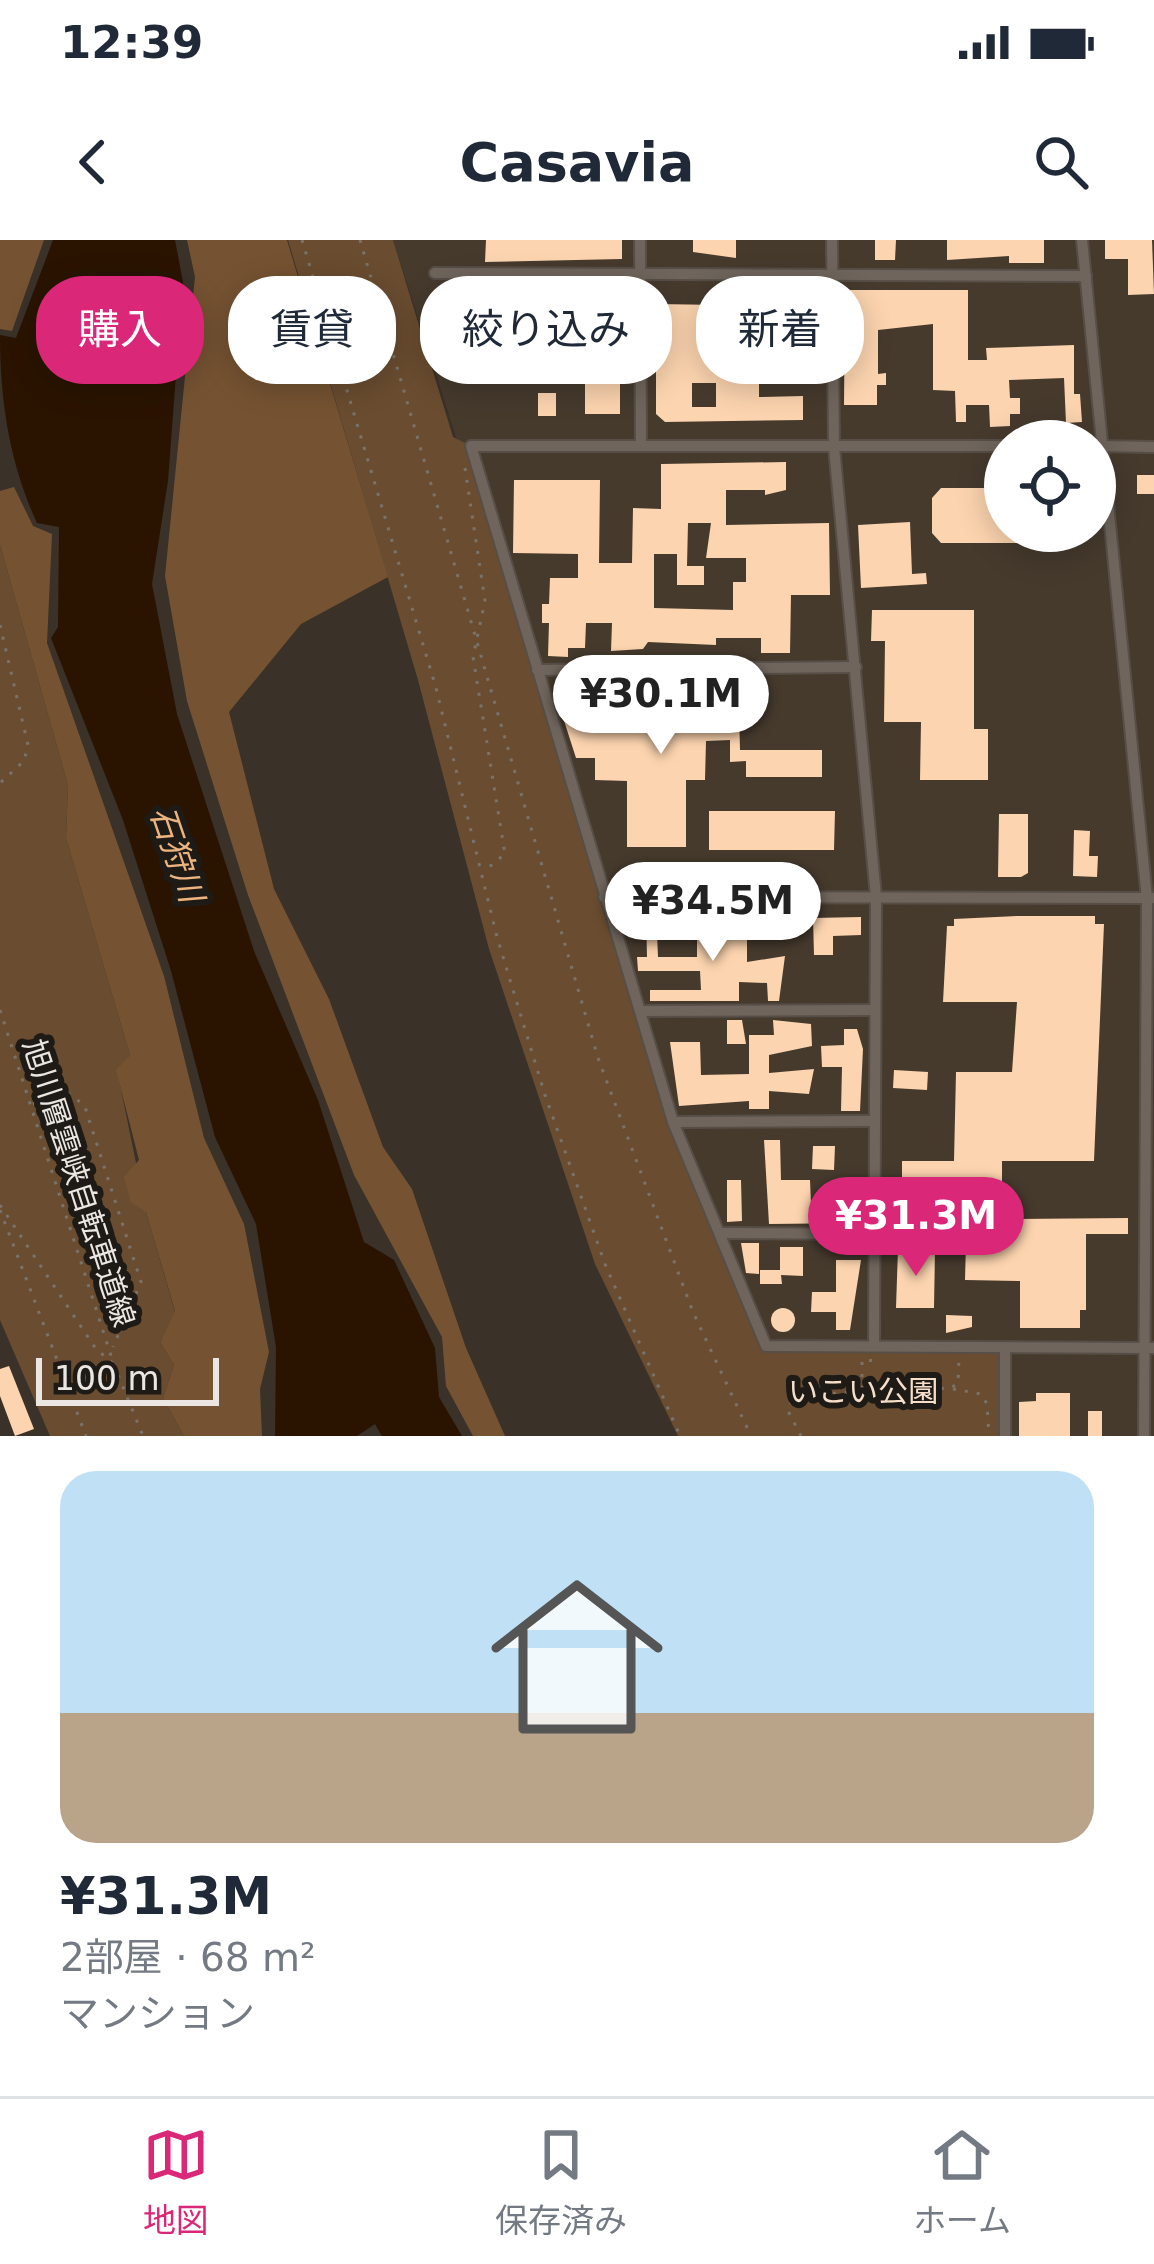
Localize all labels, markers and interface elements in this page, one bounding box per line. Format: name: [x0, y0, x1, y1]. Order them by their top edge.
text: 12:39: [60, 16, 203, 69]
icon: back: [60, 129, 126, 195]
icon: search: [1028, 129, 1094, 195]
text: Casavia: [460, 131, 694, 194]
chip: 購入: [36, 276, 204, 384]
chip: 賃貸: [228, 276, 396, 384]
chip: 絞り込み: [420, 276, 672, 384]
chip: 新着: [696, 276, 864, 384]
map controls: [984, 420, 1116, 552]
button: locate: [984, 420, 1116, 552]
pin: ¥30.1M: [563, 655, 759, 757]
text: ¥30.1M: [580, 671, 742, 716]
water label: 石狩川: [142, 801, 213, 910]
pin: ¥34.5M: [615, 862, 811, 964]
text: ¥34.5M: [632, 878, 794, 923]
street label: 旭川層雲峡自転車道線: [16, 1035, 142, 1331]
pin: ¥31.3M: [818, 1177, 1014, 1279]
text: ¥31.3M: [835, 1193, 997, 1238]
scale bar: [36, 1352, 219, 1405]
text: 100 m: [54, 1359, 160, 1398]
park label: いこい公園: [788, 1374, 938, 1409]
icon: home: [469, 1549, 685, 1765]
text: ¥31.3M: [60, 1867, 272, 1926]
text: 2部屋 · 68 m²: [60, 1935, 316, 1980]
text: マンション: [60, 1991, 255, 2036]
tab: 地図: [143, 2122, 209, 2242]
tab: 保存済み: [495, 2122, 627, 2242]
tab: ホーム: [913, 2122, 1011, 2242]

